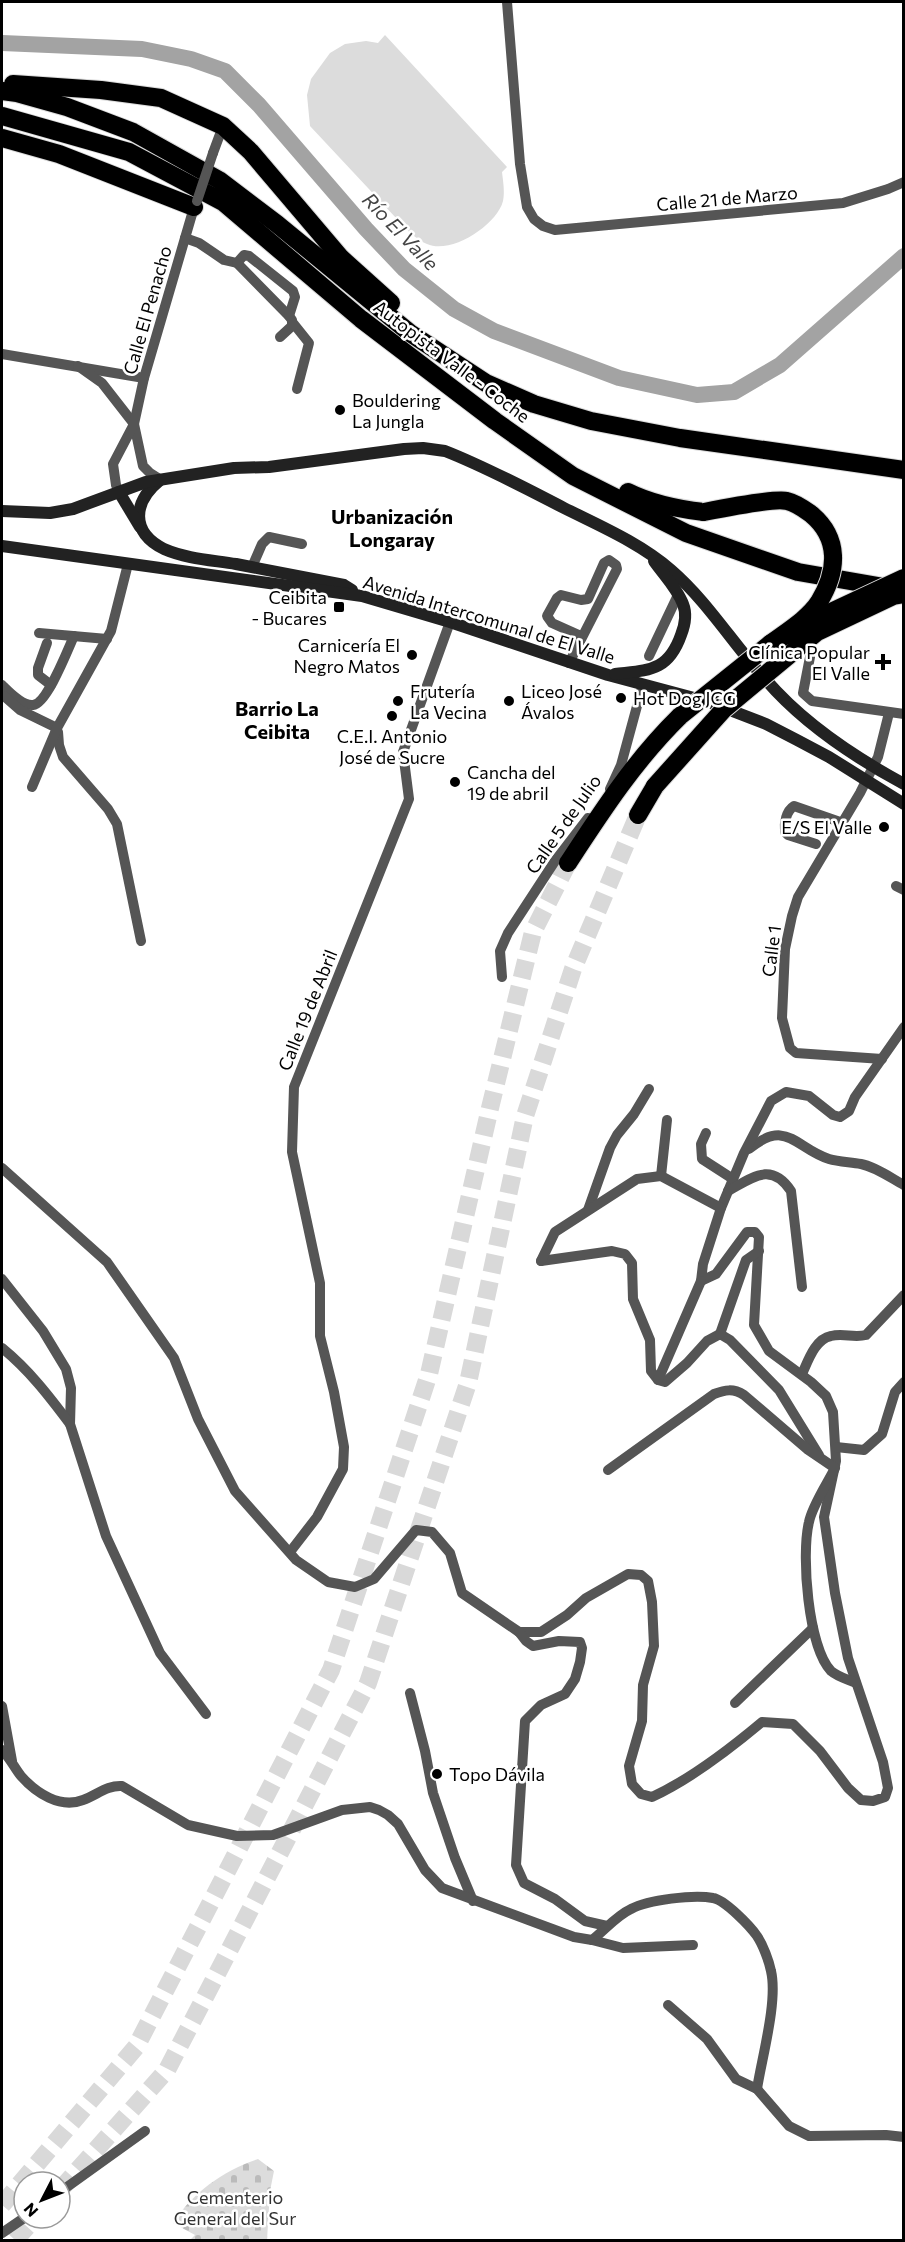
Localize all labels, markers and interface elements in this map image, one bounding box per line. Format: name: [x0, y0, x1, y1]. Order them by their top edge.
street label: Calle 21 de Marzo: [655, 181, 799, 215]
water label: Río El Valle: [358, 187, 444, 275]
street label: Calle El Penacho: [118, 243, 176, 377]
street label: Autopista Valle - Coche: [370, 295, 534, 427]
place label: Bouldering La Jungla: [352, 389, 441, 432]
marker: Bouldering La Jungla: [333, 403, 347, 417]
district label: Urbanización Longaray: [331, 504, 453, 551]
street label: Avenida Intercomunal de El Valle: [361, 570, 617, 668]
place label: Ceibita - Bucares: [251, 586, 327, 629]
marker: Ceibita - Bucares: [332, 600, 346, 614]
place label: Carnicería El Negro Matos: [294, 634, 400, 677]
place label: Clínica Popular El Valle: [748, 641, 870, 684]
marker: Carnicería El Negro Matos: [405, 648, 419, 662]
marker: Clínica Popular El Valle: [874, 653, 892, 671]
place label: Frutería La Vecina: [410, 680, 487, 723]
place label: Liceo José Ávalos: [521, 680, 602, 723]
place label: Hot Dog JCG: [633, 687, 736, 709]
marker: Hot Dog JCG: [614, 691, 628, 705]
marker: Frutería La Vecina: [391, 694, 405, 708]
marker: Liceo José Ávalos: [502, 694, 516, 708]
district label: Barrio La Ceibita: [235, 696, 319, 743]
marker: C.E.I. Antonio José de Sucre: [385, 709, 399, 723]
place label: C.E.I. Antonio José de Sucre: [337, 725, 447, 768]
place label: Cancha del 19 de abril: [467, 761, 556, 804]
street label: Calle 5 de Julio: [521, 770, 605, 878]
marker: Cancha del 19 de abril: [448, 775, 462, 789]
place label: E/S El Valle: [781, 816, 872, 838]
marker: E/S El Valle: [877, 820, 891, 834]
street label: Calle 1: [757, 924, 785, 978]
street label: Calle 19 de Abril: [273, 946, 341, 1074]
place label: Topo Dávila: [449, 1763, 545, 1785]
marker: Topo Dávila: [430, 1767, 444, 1781]
north arrow: [12, 2170, 72, 2230]
park label: Cementerio General del Sur: [174, 2186, 296, 2229]
text: N: [19, 2200, 42, 2221]

